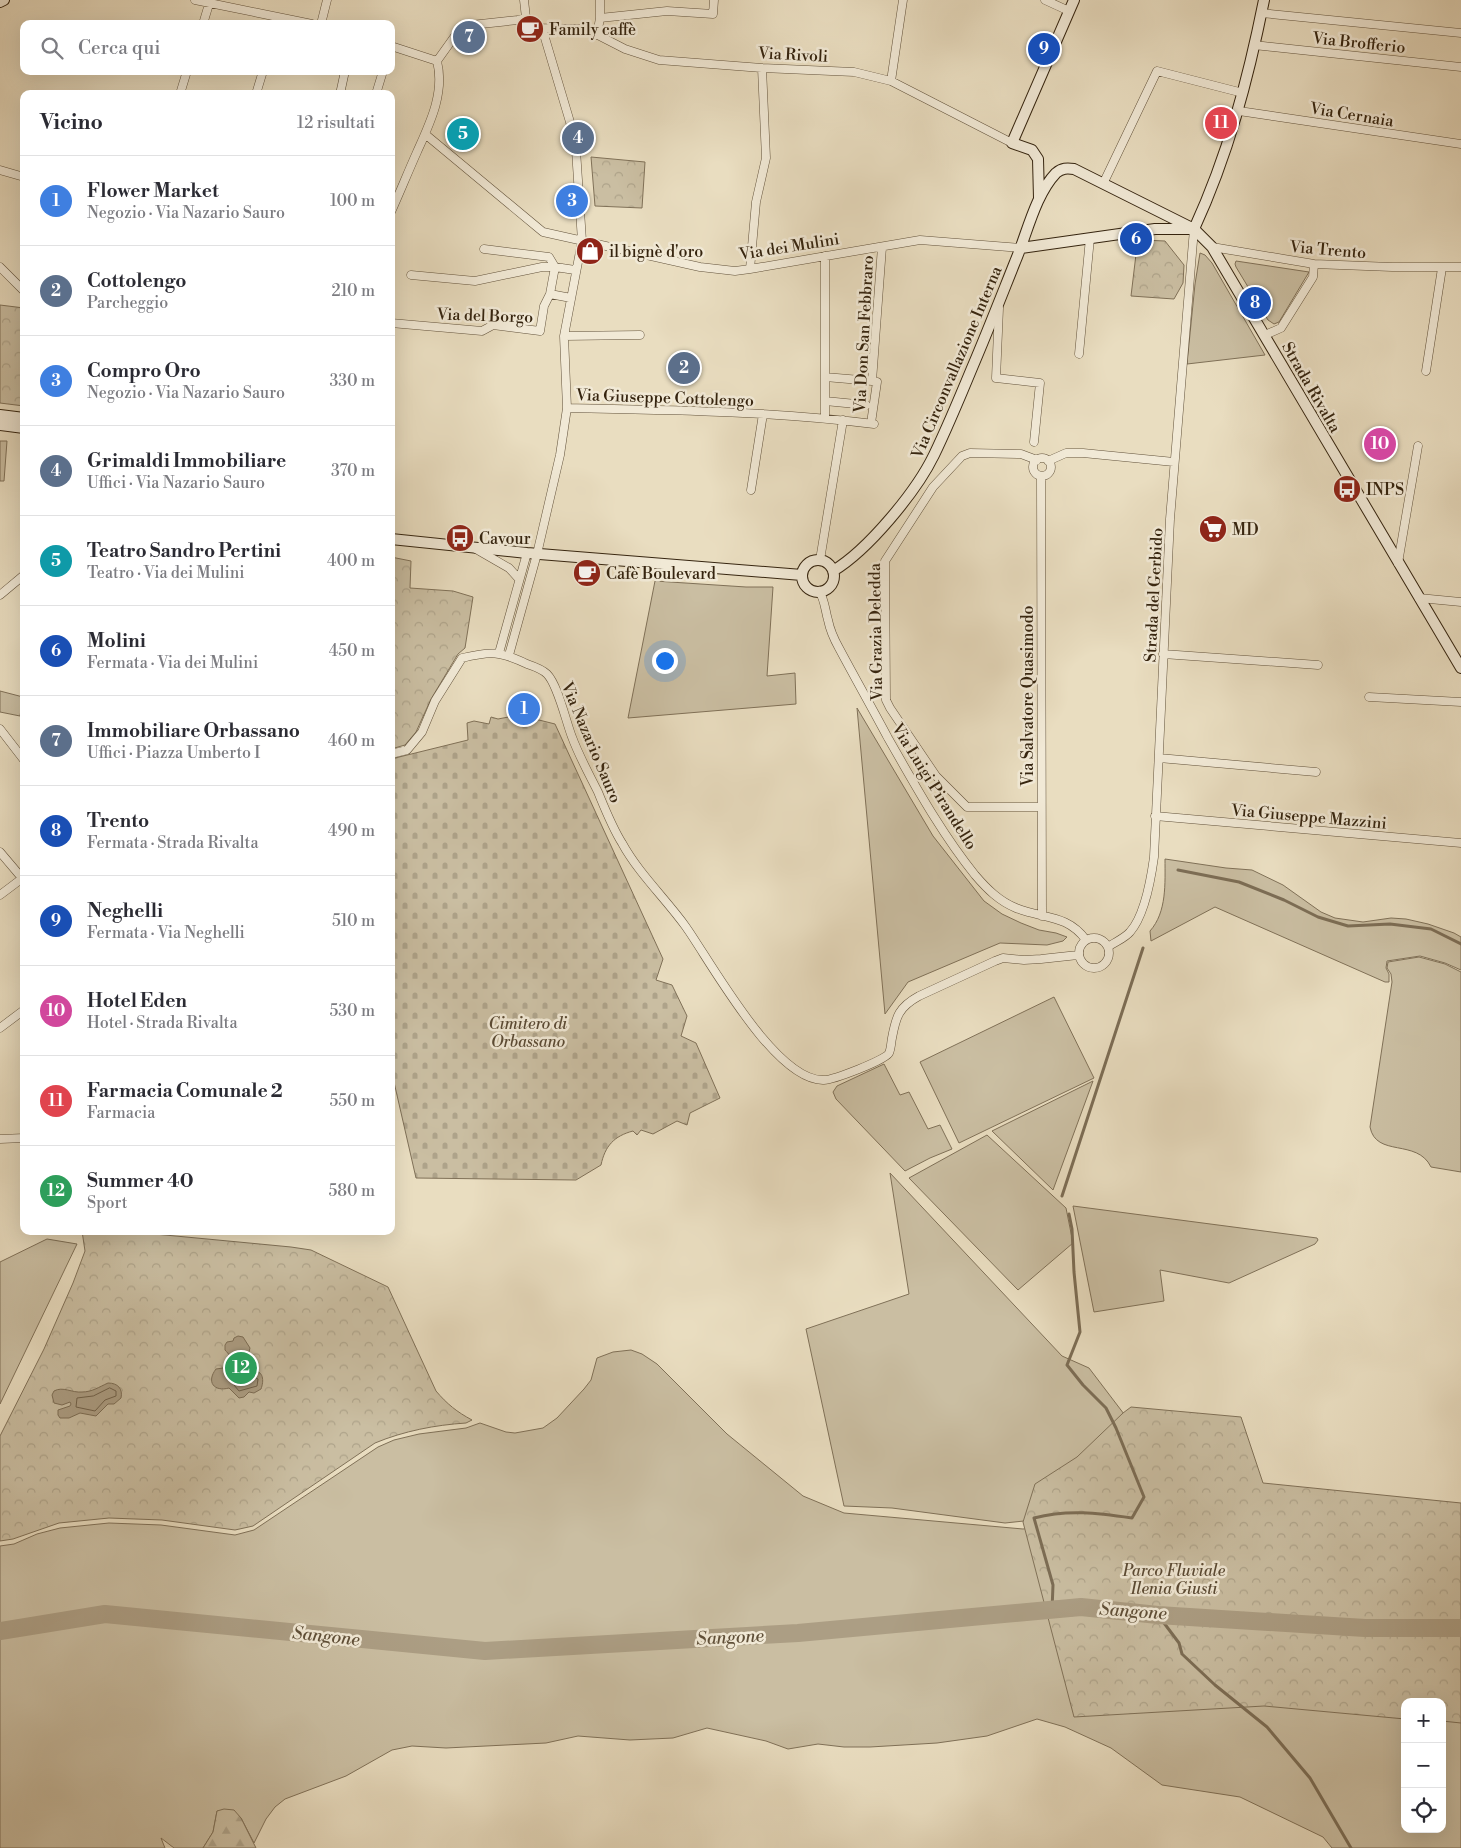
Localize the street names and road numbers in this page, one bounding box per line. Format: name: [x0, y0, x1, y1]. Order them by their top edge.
street label: Via Brofferio: [1310, 28, 1406, 58]
street label: Via Rivoli: [756, 43, 828, 67]
street label: Via Cernaia: [1308, 98, 1396, 132]
street label: Via dei Mulini: [737, 229, 841, 265]
street label: Via Trento: [1288, 237, 1367, 263]
street label: Via Don San Febbraro: [850, 255, 878, 414]
street label: Via Circonvallazione Interna: [907, 262, 1007, 463]
street label: Via del Borgo: [435, 304, 534, 328]
street label: Strada Rivalta: [1277, 339, 1346, 437]
street label: Via Giuseppe Cottolengo: [575, 385, 754, 411]
street label: Strada del Gerbido: [1140, 527, 1168, 663]
street label: Via Grazia Deledda: [865, 562, 887, 702]
street label: Via Salvatore Quasimodo: [1018, 605, 1038, 788]
street label: Via Nazario Sauro: [556, 678, 626, 806]
street label: Via Luigi Pirandello: [887, 719, 981, 853]
street label: Via Giuseppe Mazzini: [1229, 800, 1388, 834]

